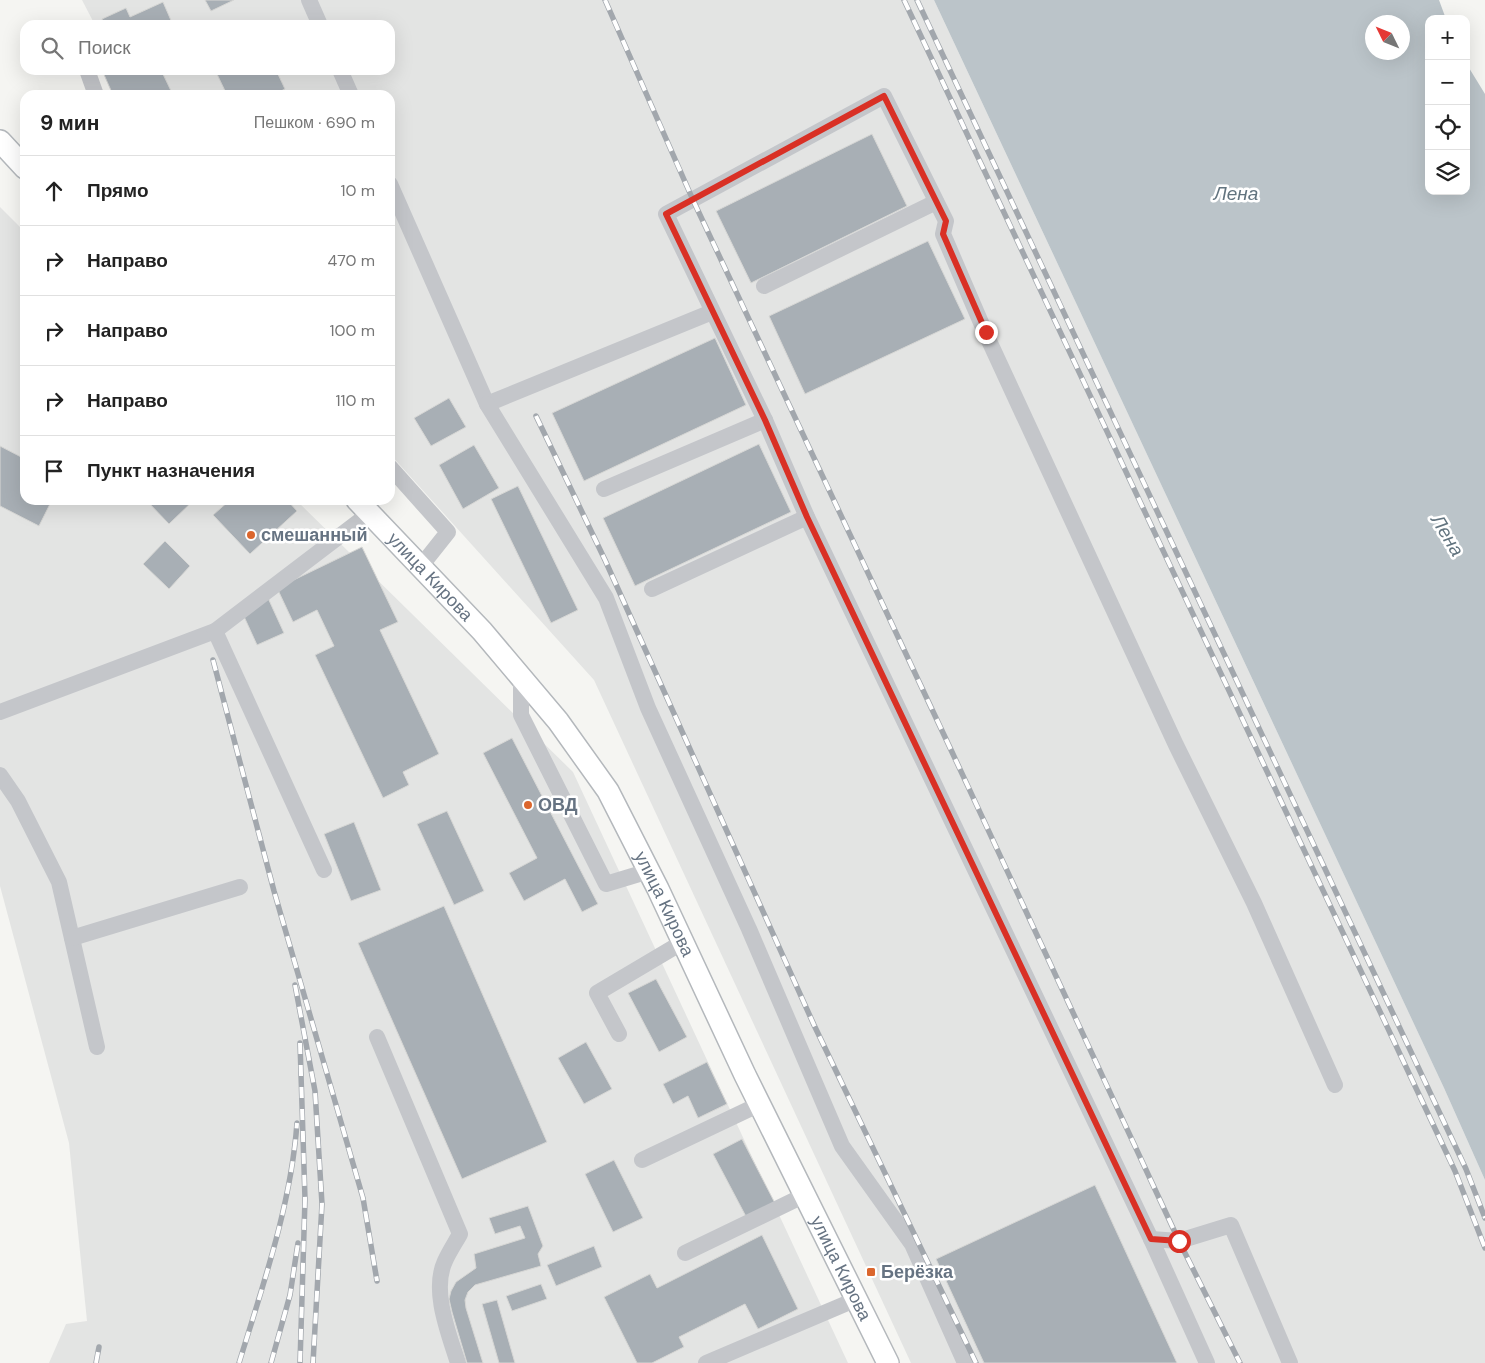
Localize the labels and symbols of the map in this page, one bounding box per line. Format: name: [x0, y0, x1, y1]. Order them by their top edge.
north arrow: [1365, 15, 1410, 60]
water label: Лена: [1212, 181, 1258, 206]
route end: [975, 321, 998, 344]
water label: Лена: [1424, 508, 1470, 561]
place label: смешанный: [261, 523, 368, 547]
street label: улица Кирова: [382, 527, 479, 627]
marker: смешанный: [245, 529, 257, 541]
place label: ОВД: [538, 793, 578, 817]
marker: ОВД: [522, 799, 534, 811]
street label: улица Кирова: [629, 847, 700, 961]
street label: улица Кирова: [805, 1212, 878, 1326]
route start: [1168, 1230, 1191, 1253]
place label: Берёзка: [881, 1260, 954, 1284]
marker: Берёзка: [865, 1266, 877, 1278]

